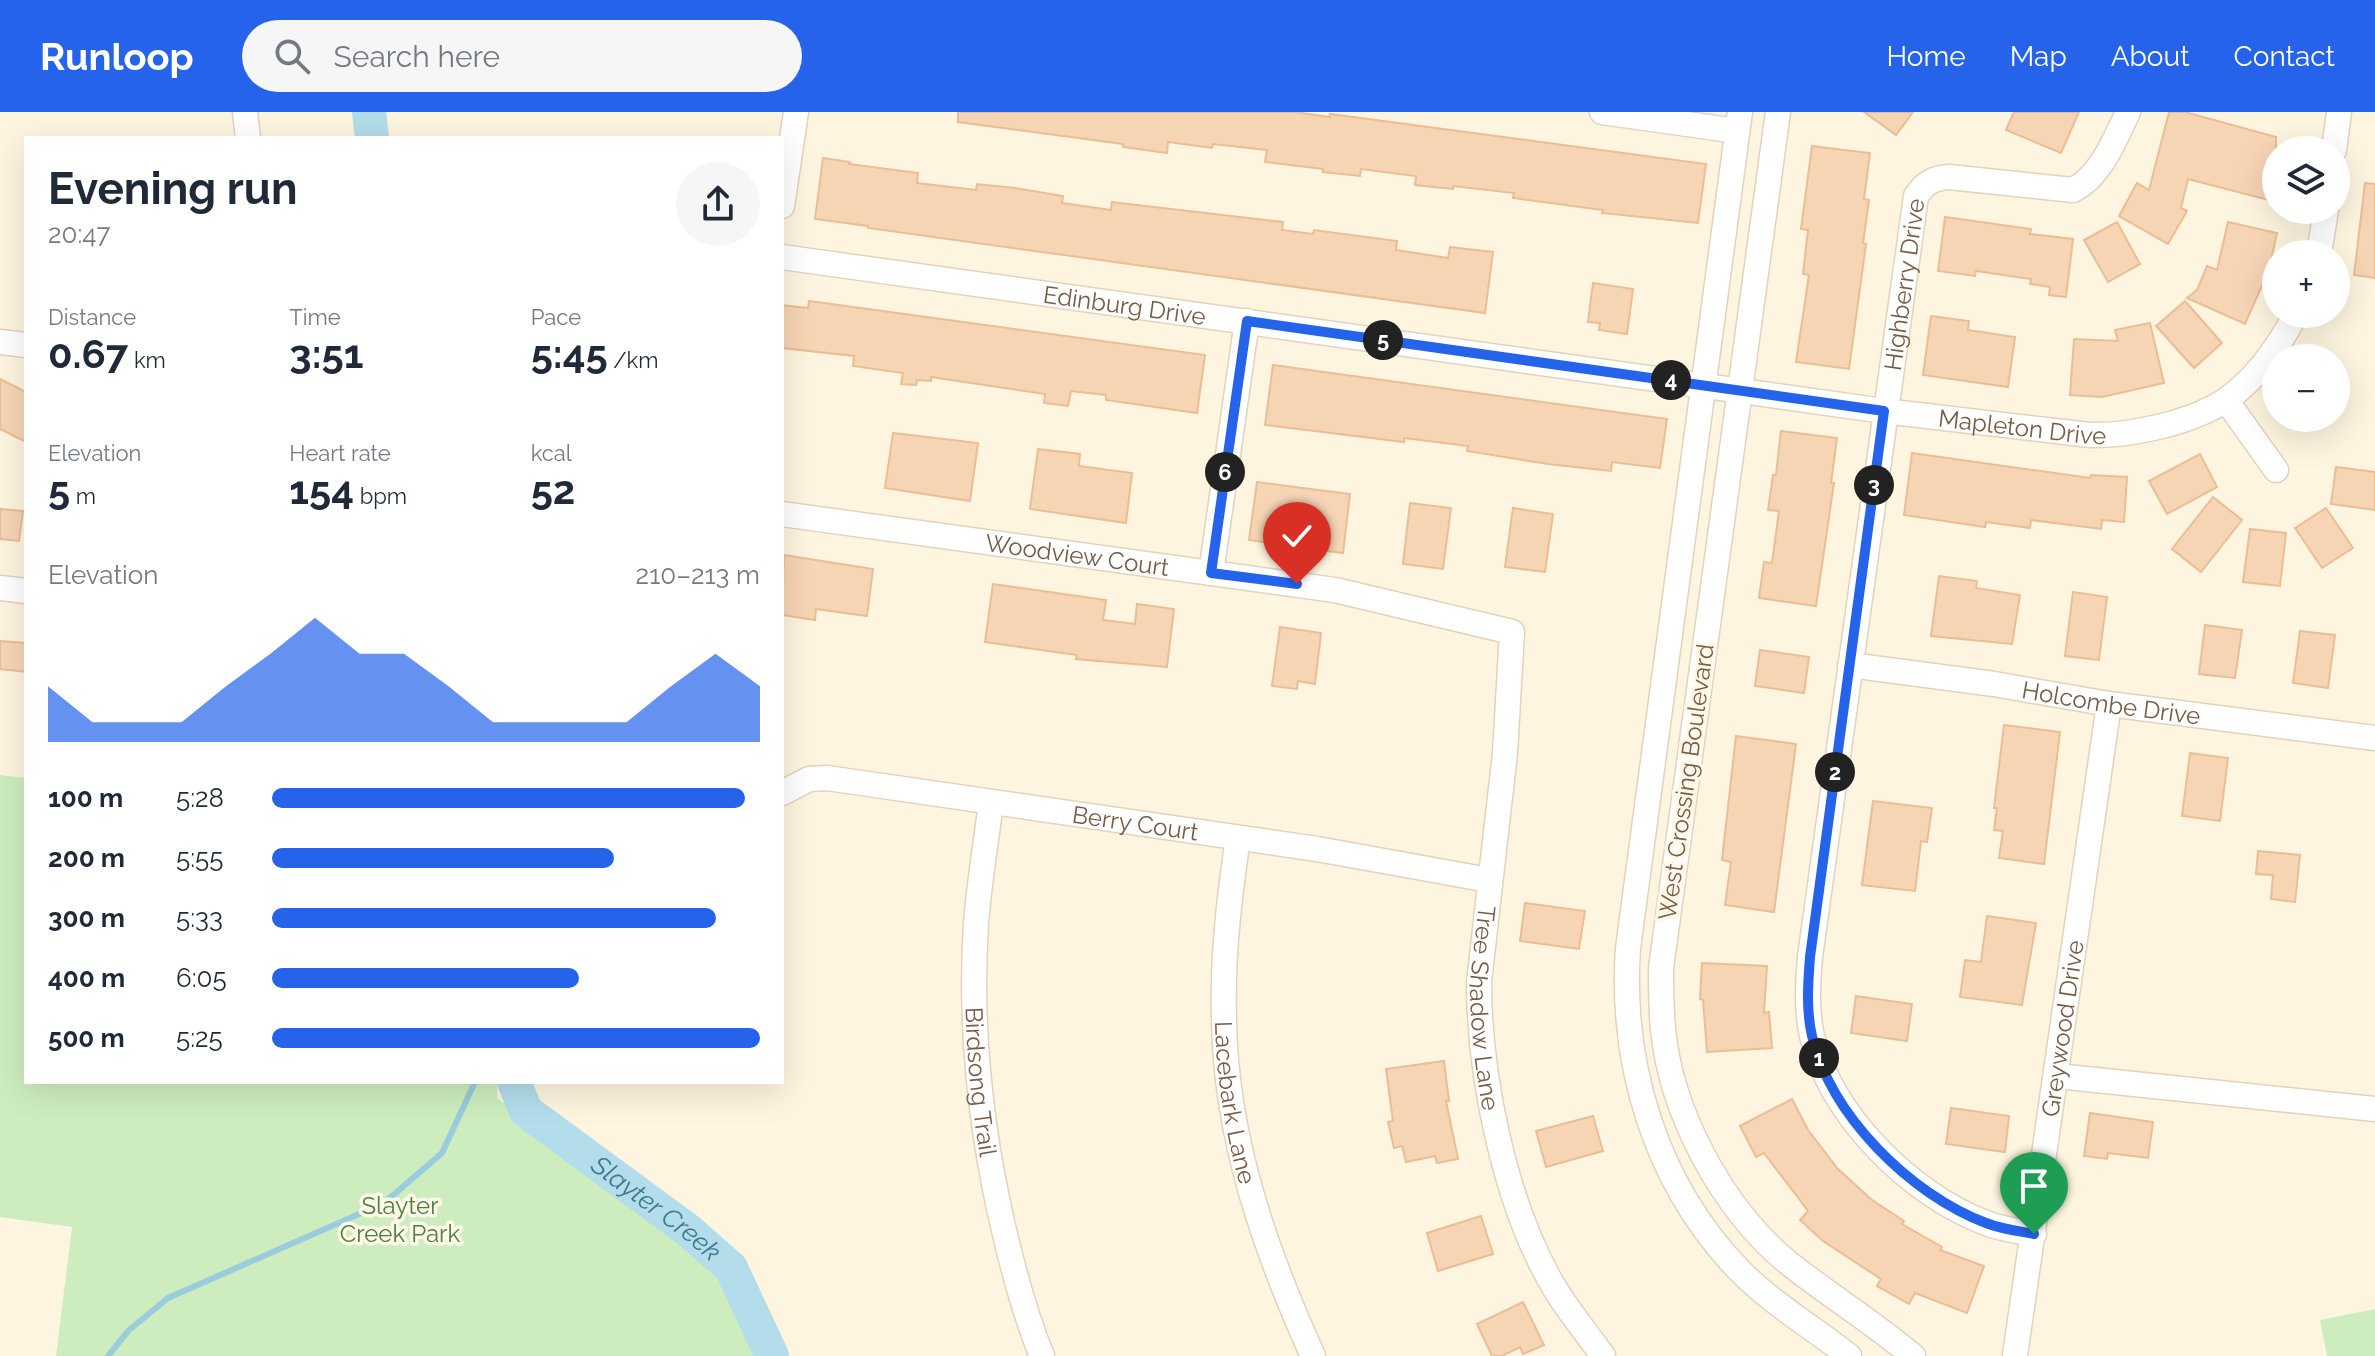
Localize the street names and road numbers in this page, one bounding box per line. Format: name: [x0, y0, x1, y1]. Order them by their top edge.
street label: Highberry Drive: [1877, 197, 1930, 372]
street label: Edinburg Drive: [1042, 279, 1208, 331]
street label: Mapleton Drive: [1937, 403, 2107, 450]
street label: Woodview Court: [983, 528, 1171, 582]
street label: West Crossing Boulevard: [1652, 642, 1720, 922]
street label: Holcombe Drive: [2020, 675, 2202, 730]
street label: Berry Court: [1070, 799, 1200, 846]
street label: Tree Shadow Lane: [1464, 904, 1506, 1113]
street label: Greywood Drive: [2035, 938, 2089, 1119]
street label: Birdsong Trail: [960, 1006, 1003, 1159]
street label: Lacebark Lane: [1209, 1020, 1263, 1187]

